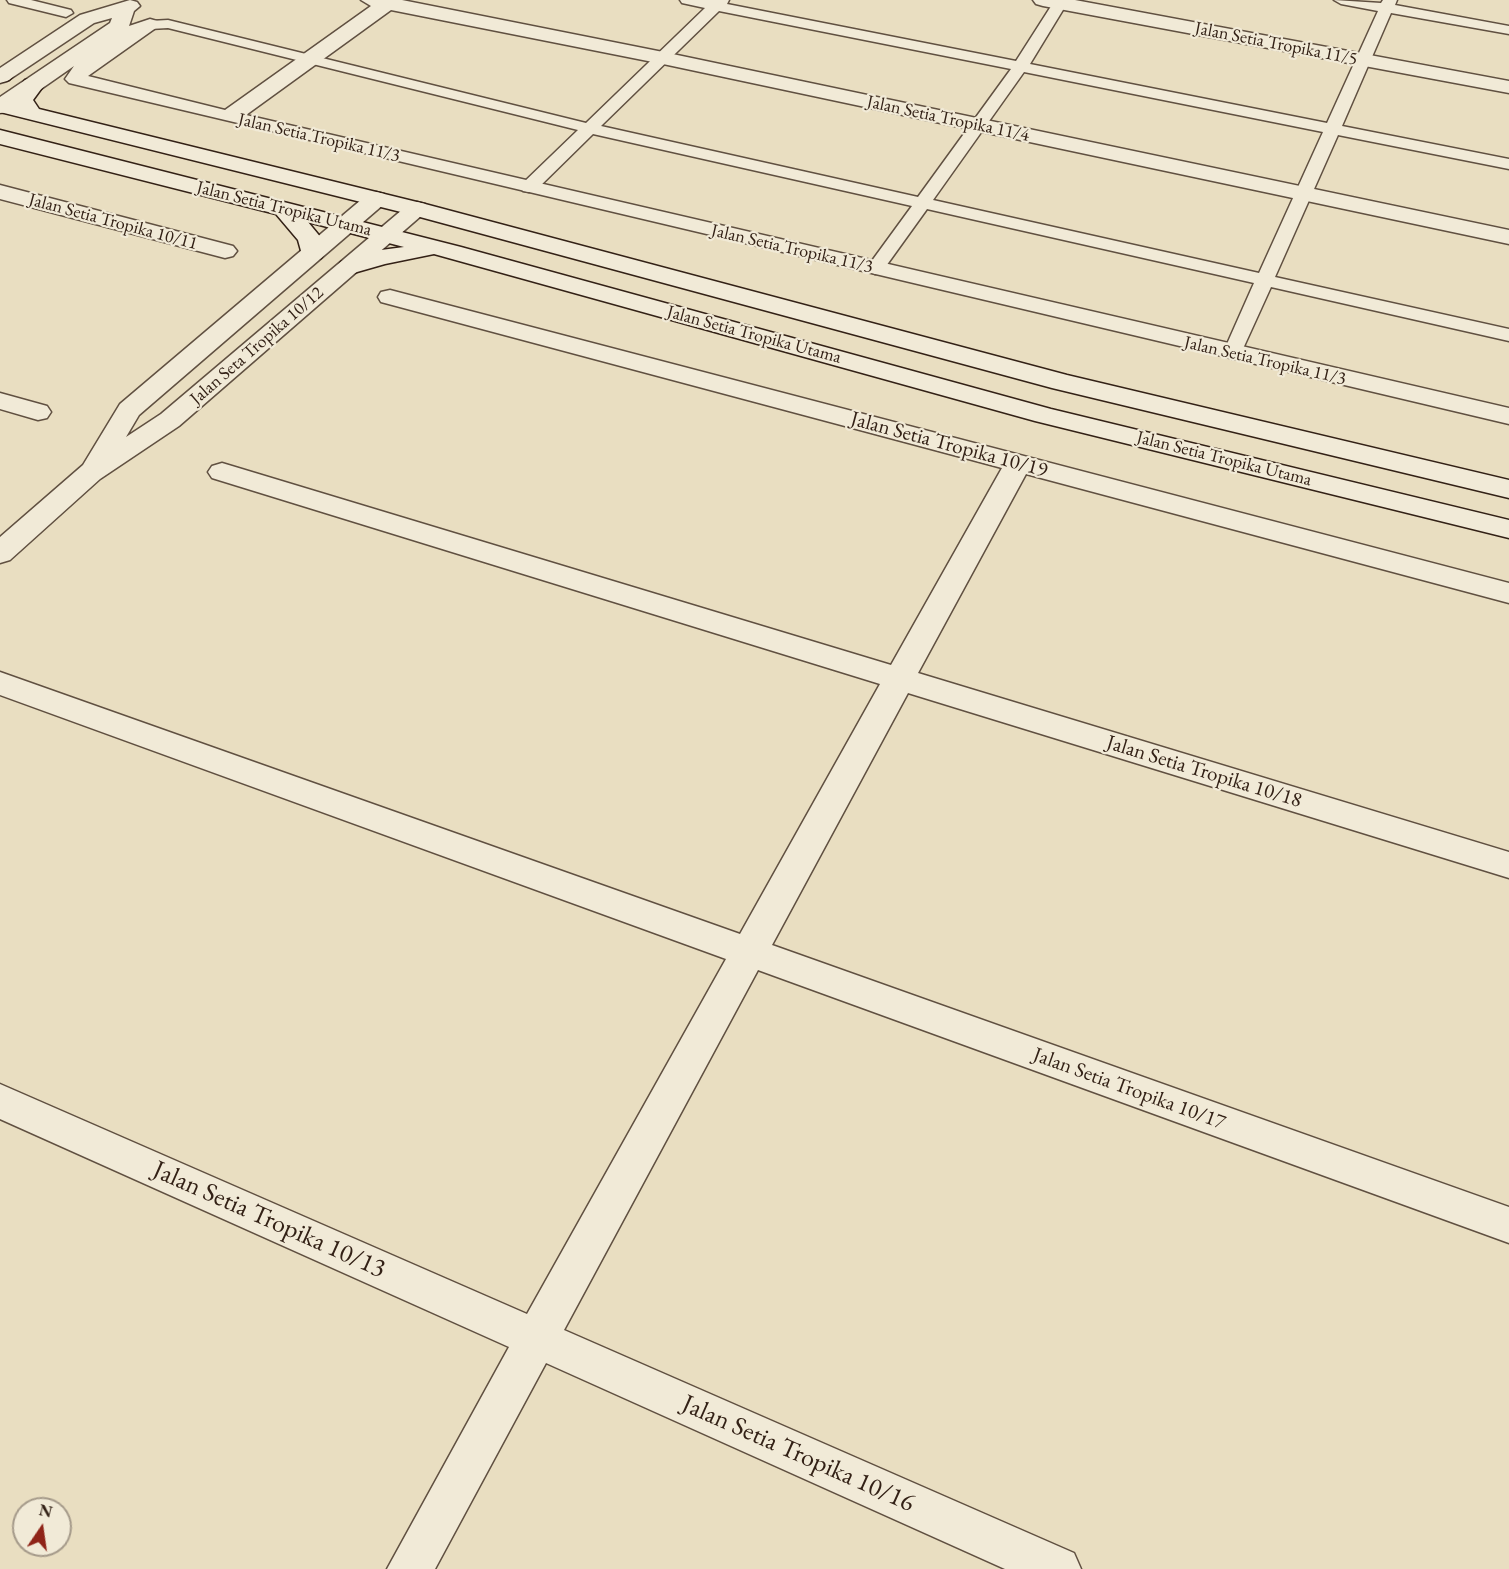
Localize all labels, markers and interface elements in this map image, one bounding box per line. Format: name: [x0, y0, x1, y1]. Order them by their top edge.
street label: Jalan Setia Tropika 11/5: [1193, 18, 1359, 70]
street label: Jalan Setia Tropika 11/4: [865, 91, 1031, 147]
street label: Jalan Setia Tropika 11/3: [236, 109, 402, 167]
street label: Jalan Setia Tropika Utama: [194, 177, 374, 241]
street label: Jalan Setia Tropika 10/11: [26, 189, 200, 255]
street label: Jalan Setia Tropika 11/3: [709, 220, 875, 278]
street label: Jalan Seta Tropika 10/12: [186, 282, 328, 410]
street label: Jalan Setia Tropika Utama: [664, 301, 844, 369]
street label: Jalan Setia Tropika 11/3: [1182, 332, 1348, 390]
street label: Jalan Setia Tropika 10/19: [848, 407, 1050, 483]
street label: Jalan Setia Tropika Utama: [1134, 427, 1314, 491]
street label: Jalan Setia Tropika 10/18: [1103, 730, 1305, 814]
street label: Jalan Setia Tropika 10/17: [1029, 1042, 1229, 1136]
street label: Jalan Setia Tropika 10/13: [148, 1155, 390, 1285]
street label: Jalan Setia Tropika 10/16: [677, 1389, 919, 1519]
north arrow: [12, 1497, 72, 1557]
text: N: [37, 1499, 54, 1523]

